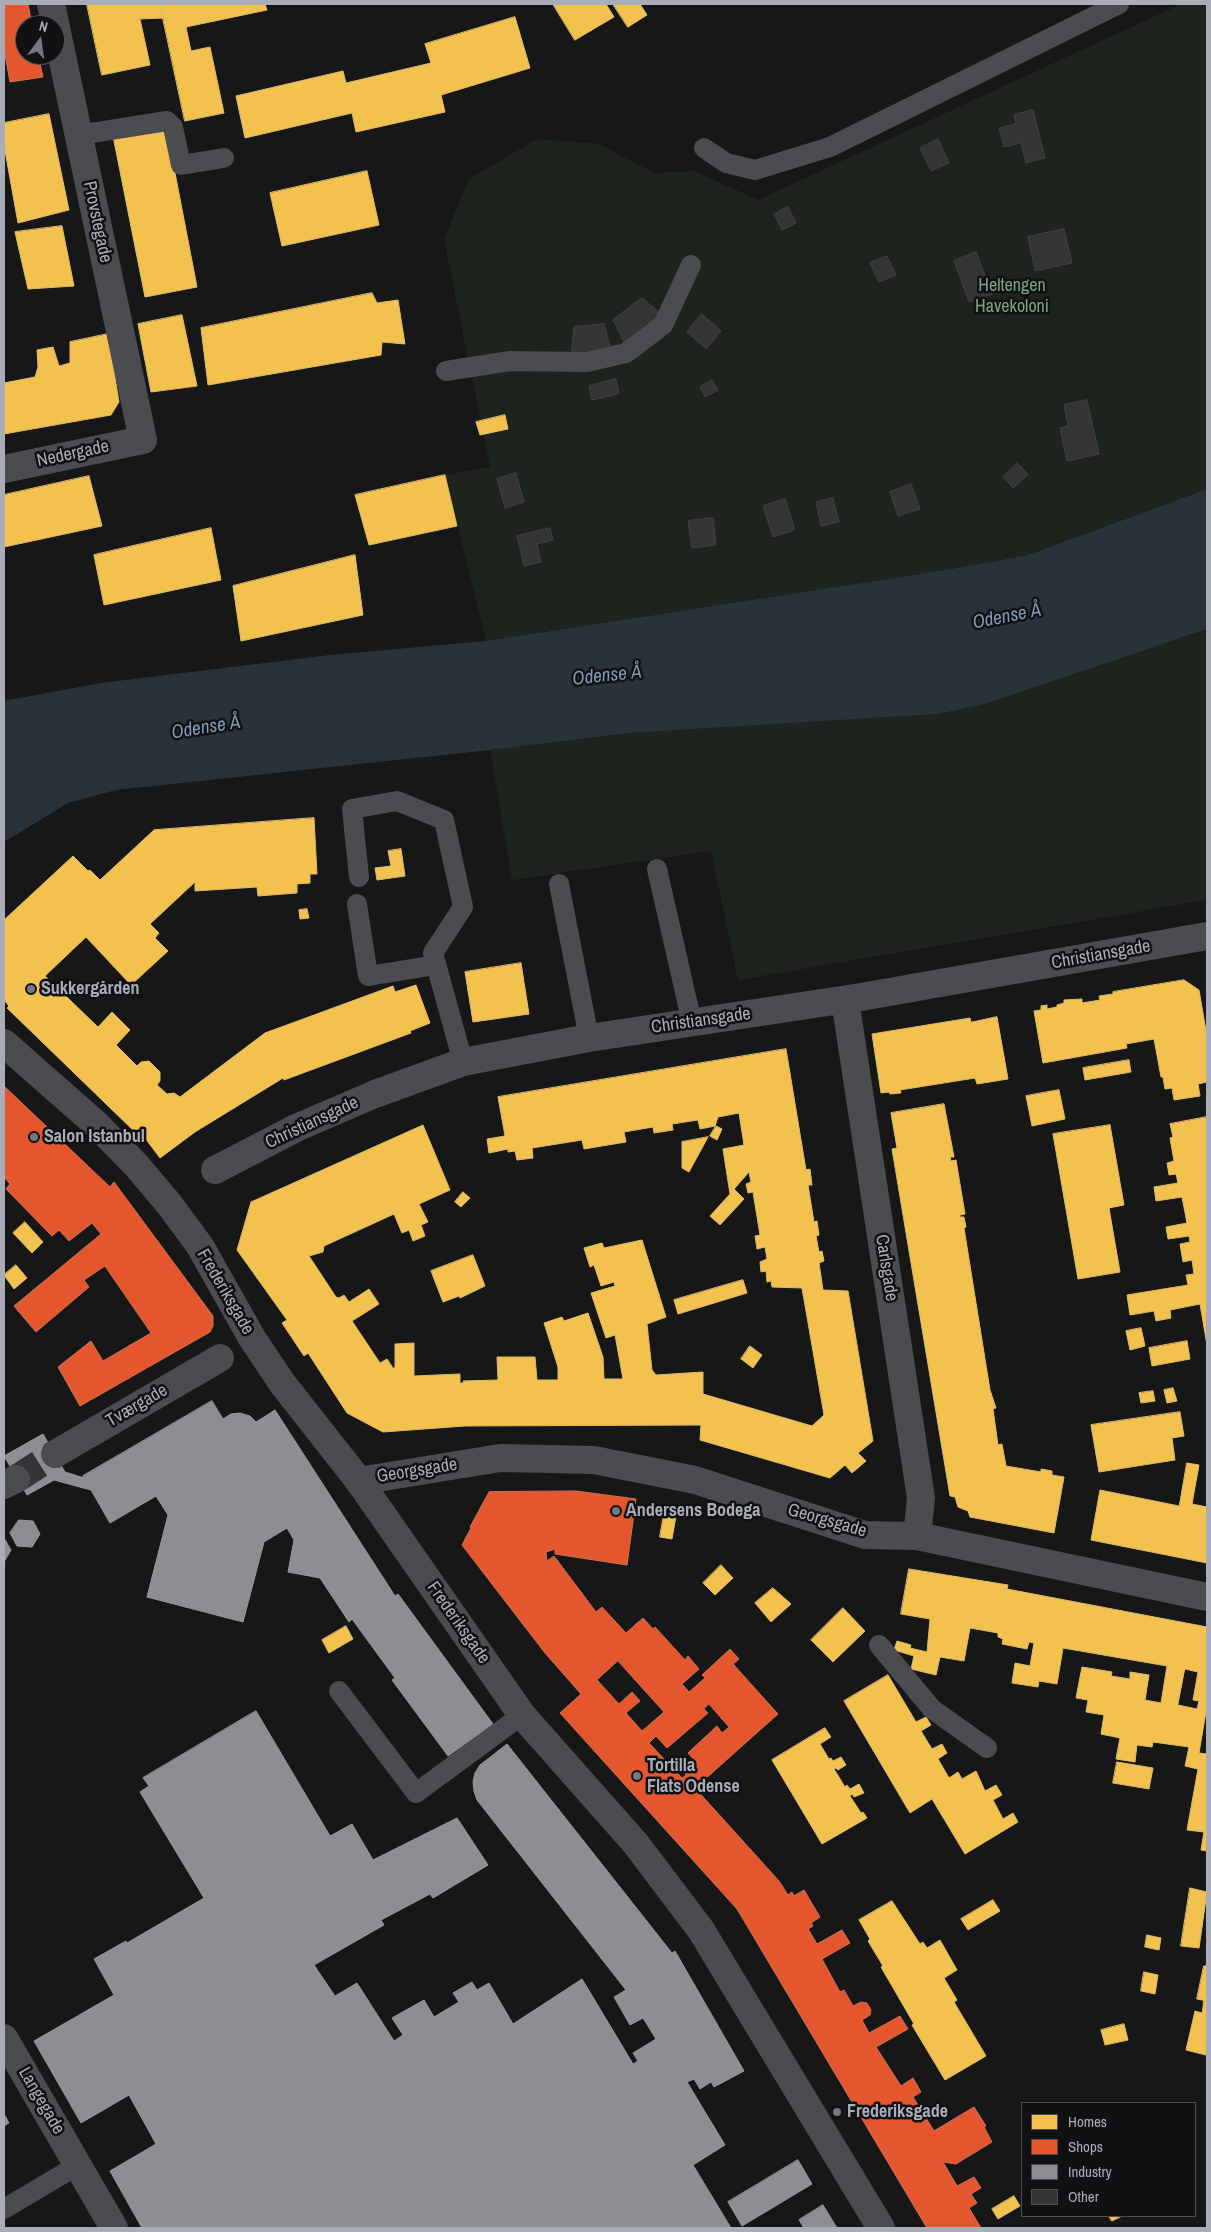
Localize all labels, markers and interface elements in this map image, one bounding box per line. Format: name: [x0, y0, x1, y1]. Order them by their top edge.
north arrow: [15, 15, 65, 65]
text: N: [37, 17, 50, 36]
street label: Provstegade: [78, 179, 116, 265]
park label: Heltengen Havekoloni: [975, 275, 1049, 318]
street label: Nedergade: [35, 436, 111, 472]
water label: Odense Å: [971, 599, 1043, 635]
water label: Odense Å: [571, 661, 643, 691]
water label: Odense Å: [170, 711, 242, 745]
street label: Christiansgade: [1050, 936, 1152, 974]
place label: Sukkergården: [41, 978, 139, 1000]
marker: Sukkergården: [25, 983, 37, 995]
street label: Christiansgade: [650, 1003, 752, 1039]
street label: Christiansgade: [262, 1092, 362, 1154]
place label: Salon Istanbul: [44, 1126, 145, 1148]
marker: Salon Istanbul: [28, 1131, 40, 1143]
street label: Carlsgade: [870, 1233, 902, 1303]
street label: Frederiksgade: [192, 1245, 258, 1339]
street label: Tværgade: [102, 1380, 172, 1432]
street label: Georgsgade: [375, 1454, 459, 1488]
street label: Georgsgade: [785, 1499, 869, 1543]
place label: Andersens Bodega: [626, 1500, 761, 1522]
marker: Andersens Bodega: [610, 1505, 622, 1517]
street label: Frederiksgade: [422, 1578, 494, 1668]
place label: Tortilla Flats Odense: [647, 1755, 740, 1798]
marker: Tortilla Flats Odense: [631, 1770, 643, 1782]
street label: Langegade: [13, 2064, 69, 2138]
place label: Frederiksgade: [847, 2101, 948, 2123]
legend: [1021, 2102, 1196, 2217]
marker: Frederiksgade: [831, 2106, 843, 2118]
text: Homes: [1068, 2111, 1107, 2132]
text: Shops: [1068, 2136, 1103, 2157]
text: Industry: [1068, 2161, 1112, 2182]
text: Other: [1068, 2186, 1099, 2207]

